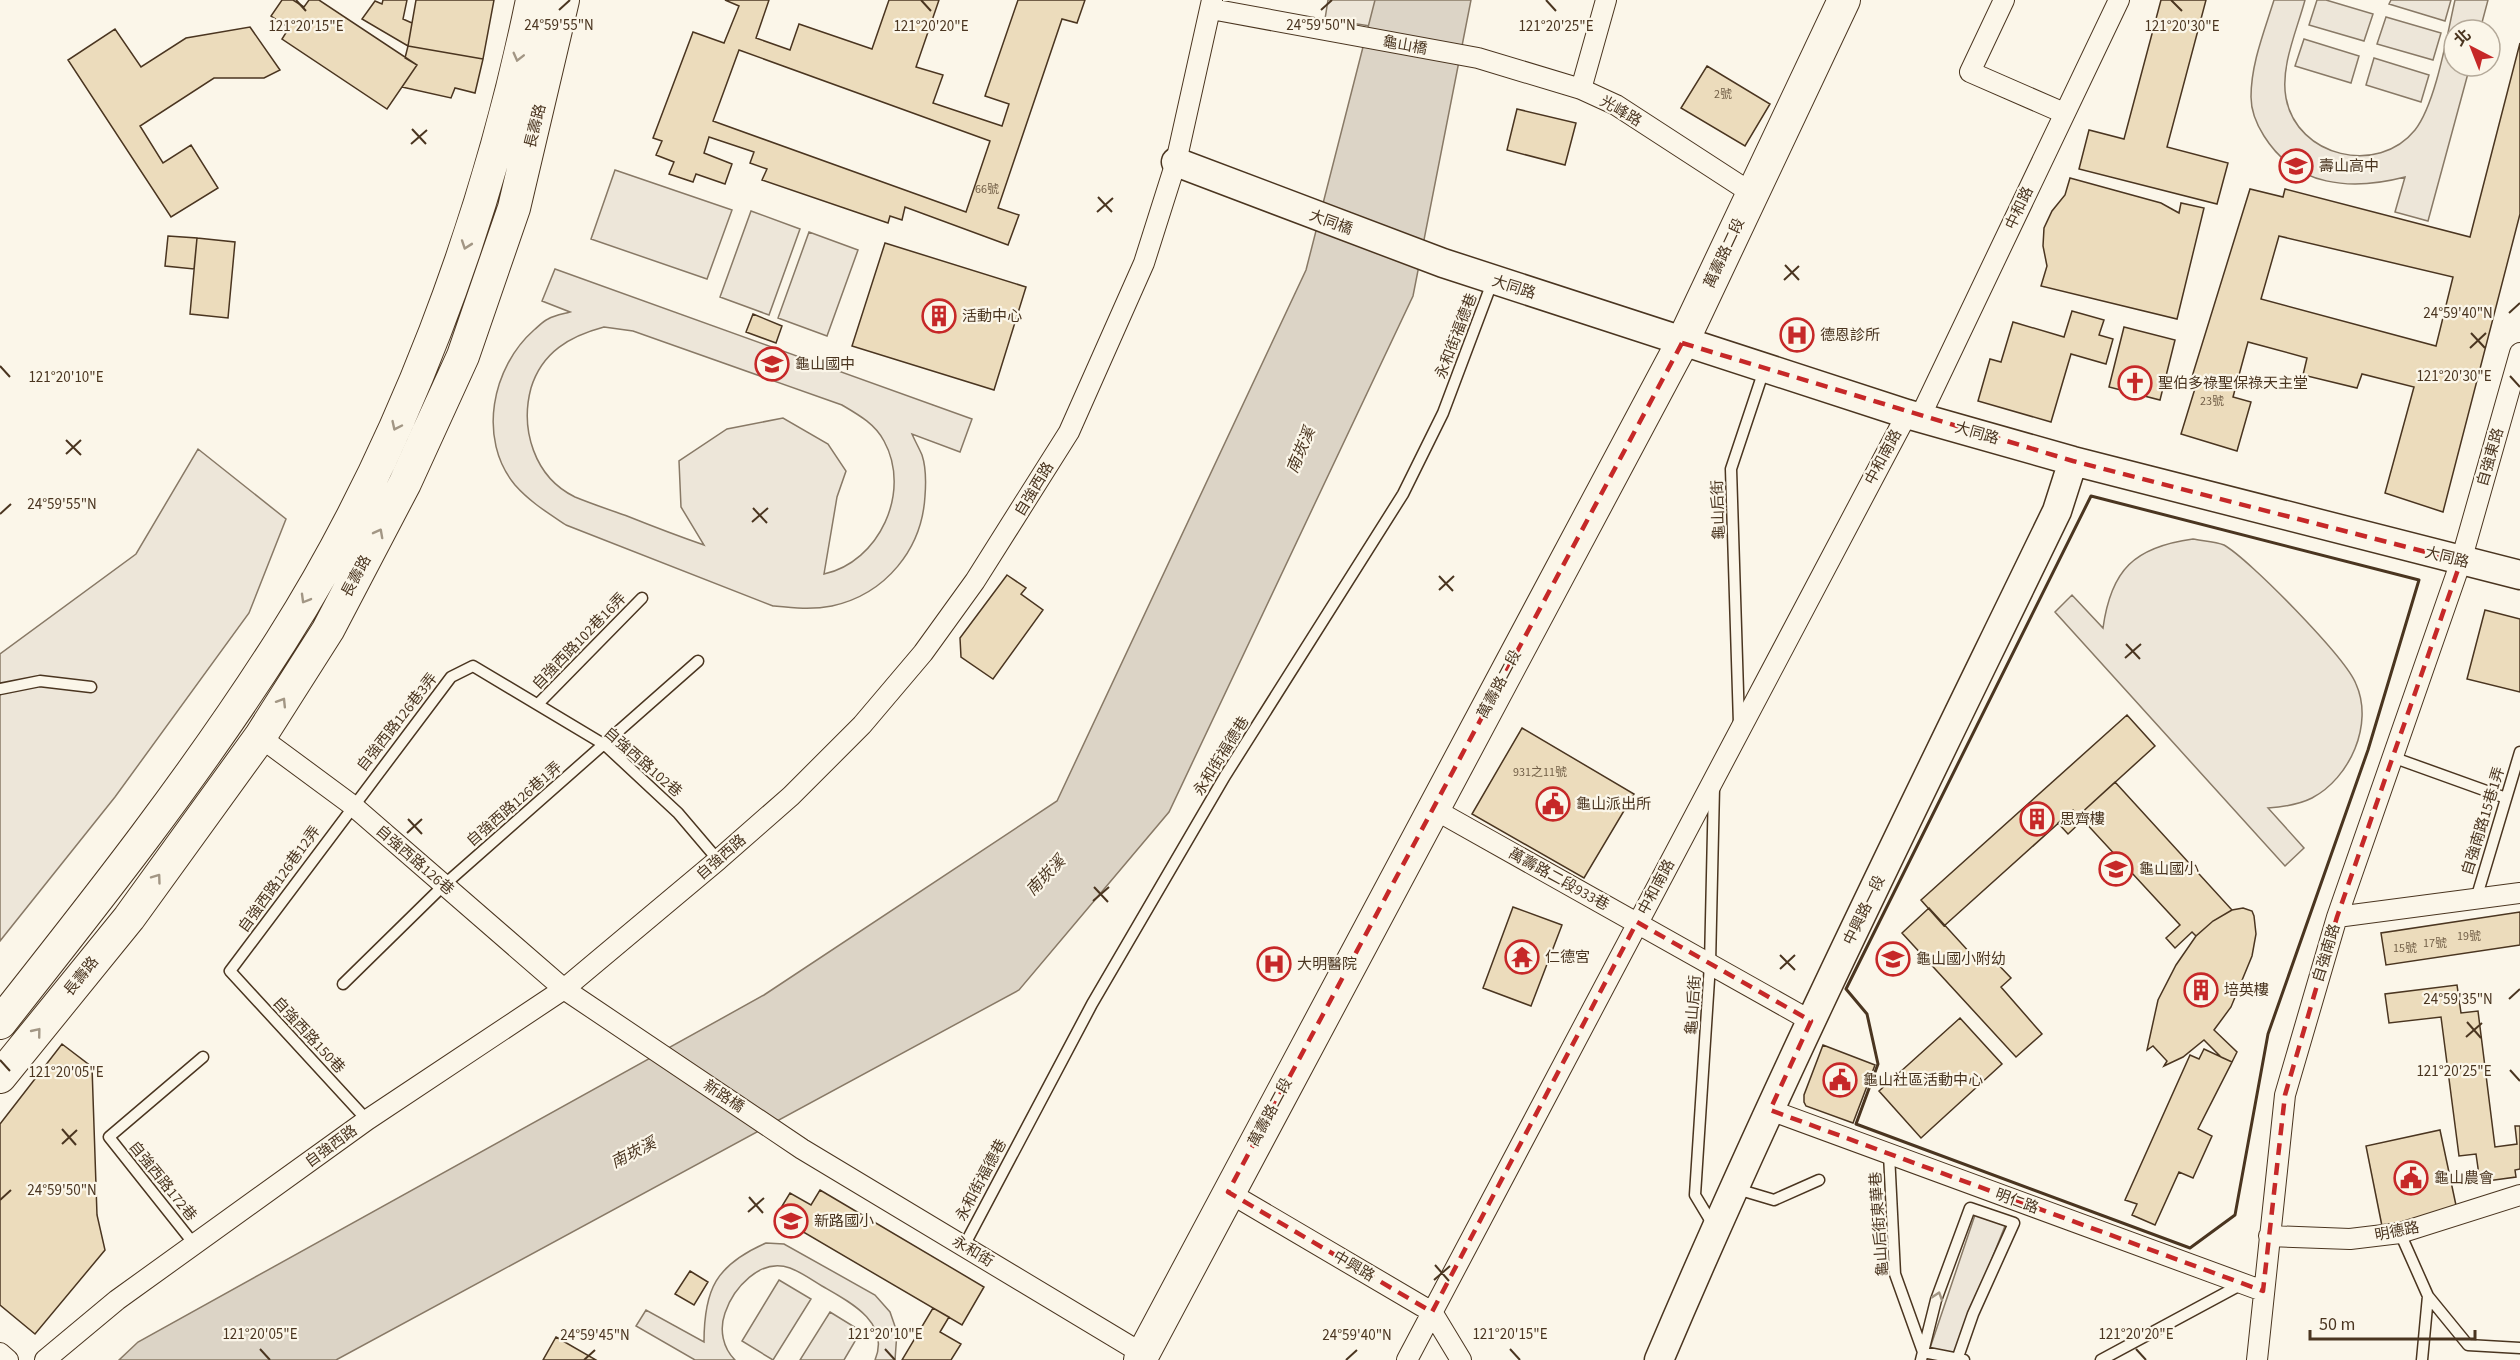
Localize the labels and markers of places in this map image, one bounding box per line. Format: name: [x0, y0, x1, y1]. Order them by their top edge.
school or university icon: 壽山高中: [2278, 148, 2314, 184]
place label: 壽山高中: [2319, 156, 2379, 177]
building icon: 活動中心: [921, 298, 957, 334]
place label: 活動中心: [962, 306, 1022, 327]
hospital icon: 德恩診所: [1779, 317, 1815, 353]
place label: 德恩診所: [1820, 325, 1880, 346]
school or university icon: 龜山國中: [754, 346, 790, 382]
place label: 龜山國中: [795, 354, 855, 375]
church icon: 聖伯多祿聖保祿天主堂: [2117, 365, 2153, 401]
place label: 聖伯多祿聖保祿天主堂: [2158, 373, 2308, 394]
public building icon: 龜山派出所: [1535, 786, 1571, 822]
place label: 龜山派出所: [1576, 794, 1651, 815]
building icon: 思齊樓: [2019, 801, 2055, 837]
place label: 思齊樓: [2060, 809, 2105, 830]
school or university icon: 龜山國小: [2098, 851, 2134, 887]
place label: 龜山國小: [2139, 859, 2199, 880]
temple icon: 仁德宮: [1504, 939, 1540, 975]
school or university icon: 龜山國小附幼: [1875, 941, 1911, 977]
hospital icon: 大明醫院: [1256, 946, 1292, 982]
place label: 仁德宮: [1545, 947, 1590, 968]
place label: 龜山國小附幼: [1916, 949, 2006, 970]
place label: 大明醫院: [1297, 954, 1357, 975]
building icon: 培英樓: [2183, 972, 2219, 1008]
place label: 培英樓: [2224, 980, 2269, 1001]
public building icon: 龜山社區活動中心: [1822, 1062, 1858, 1098]
place label: 龜山社區活動中心: [1863, 1070, 1983, 1091]
public building icon: 龜山農會: [2393, 1160, 2429, 1196]
place label: 龜山農會: [2434, 1168, 2494, 1189]
school or university icon: 新路國小: [773, 1203, 809, 1239]
place label: 新路國小: [814, 1211, 874, 1232]

